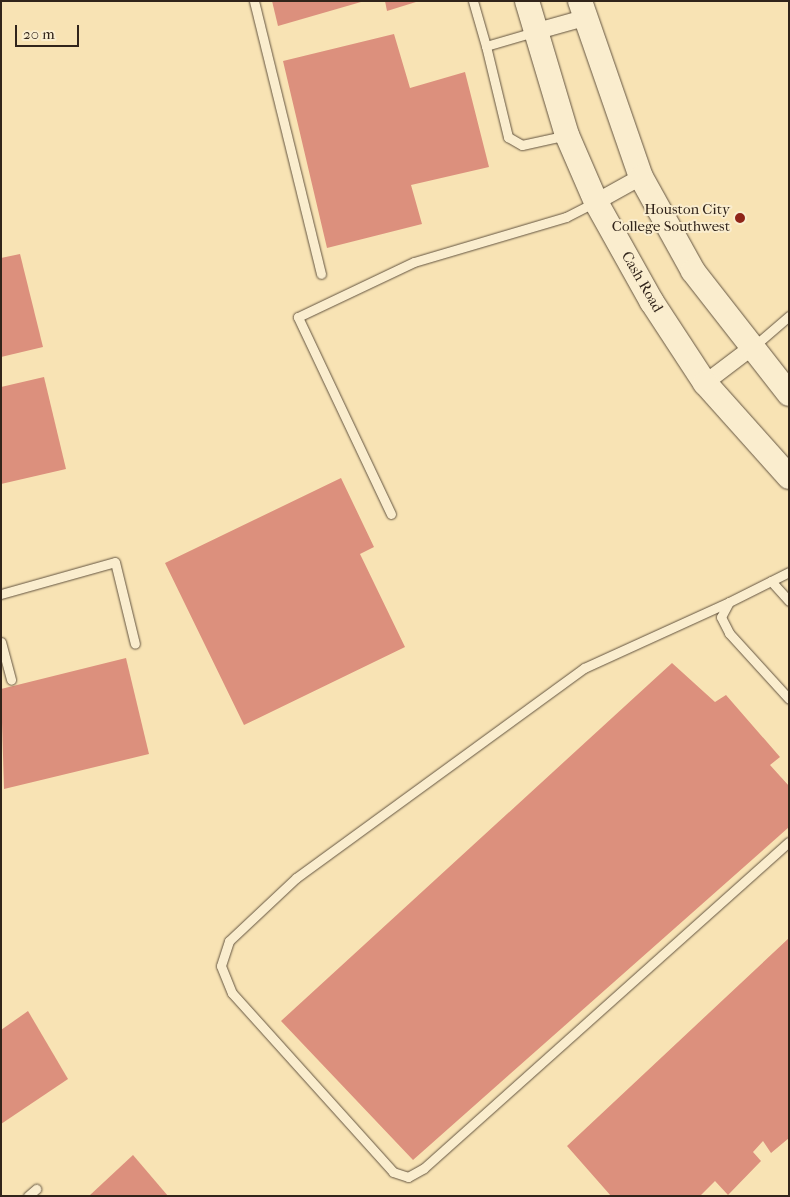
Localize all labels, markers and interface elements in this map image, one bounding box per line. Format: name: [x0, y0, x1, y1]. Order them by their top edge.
scale bar: [18, 15, 81, 47]
text: 20 m: [23, 25, 55, 43]
place label: Houston City College Southwest: [612, 200, 730, 235]
marker: Houston City College Southwest: [734, 212, 746, 224]
street label: Cash Road: [617, 248, 667, 316]

